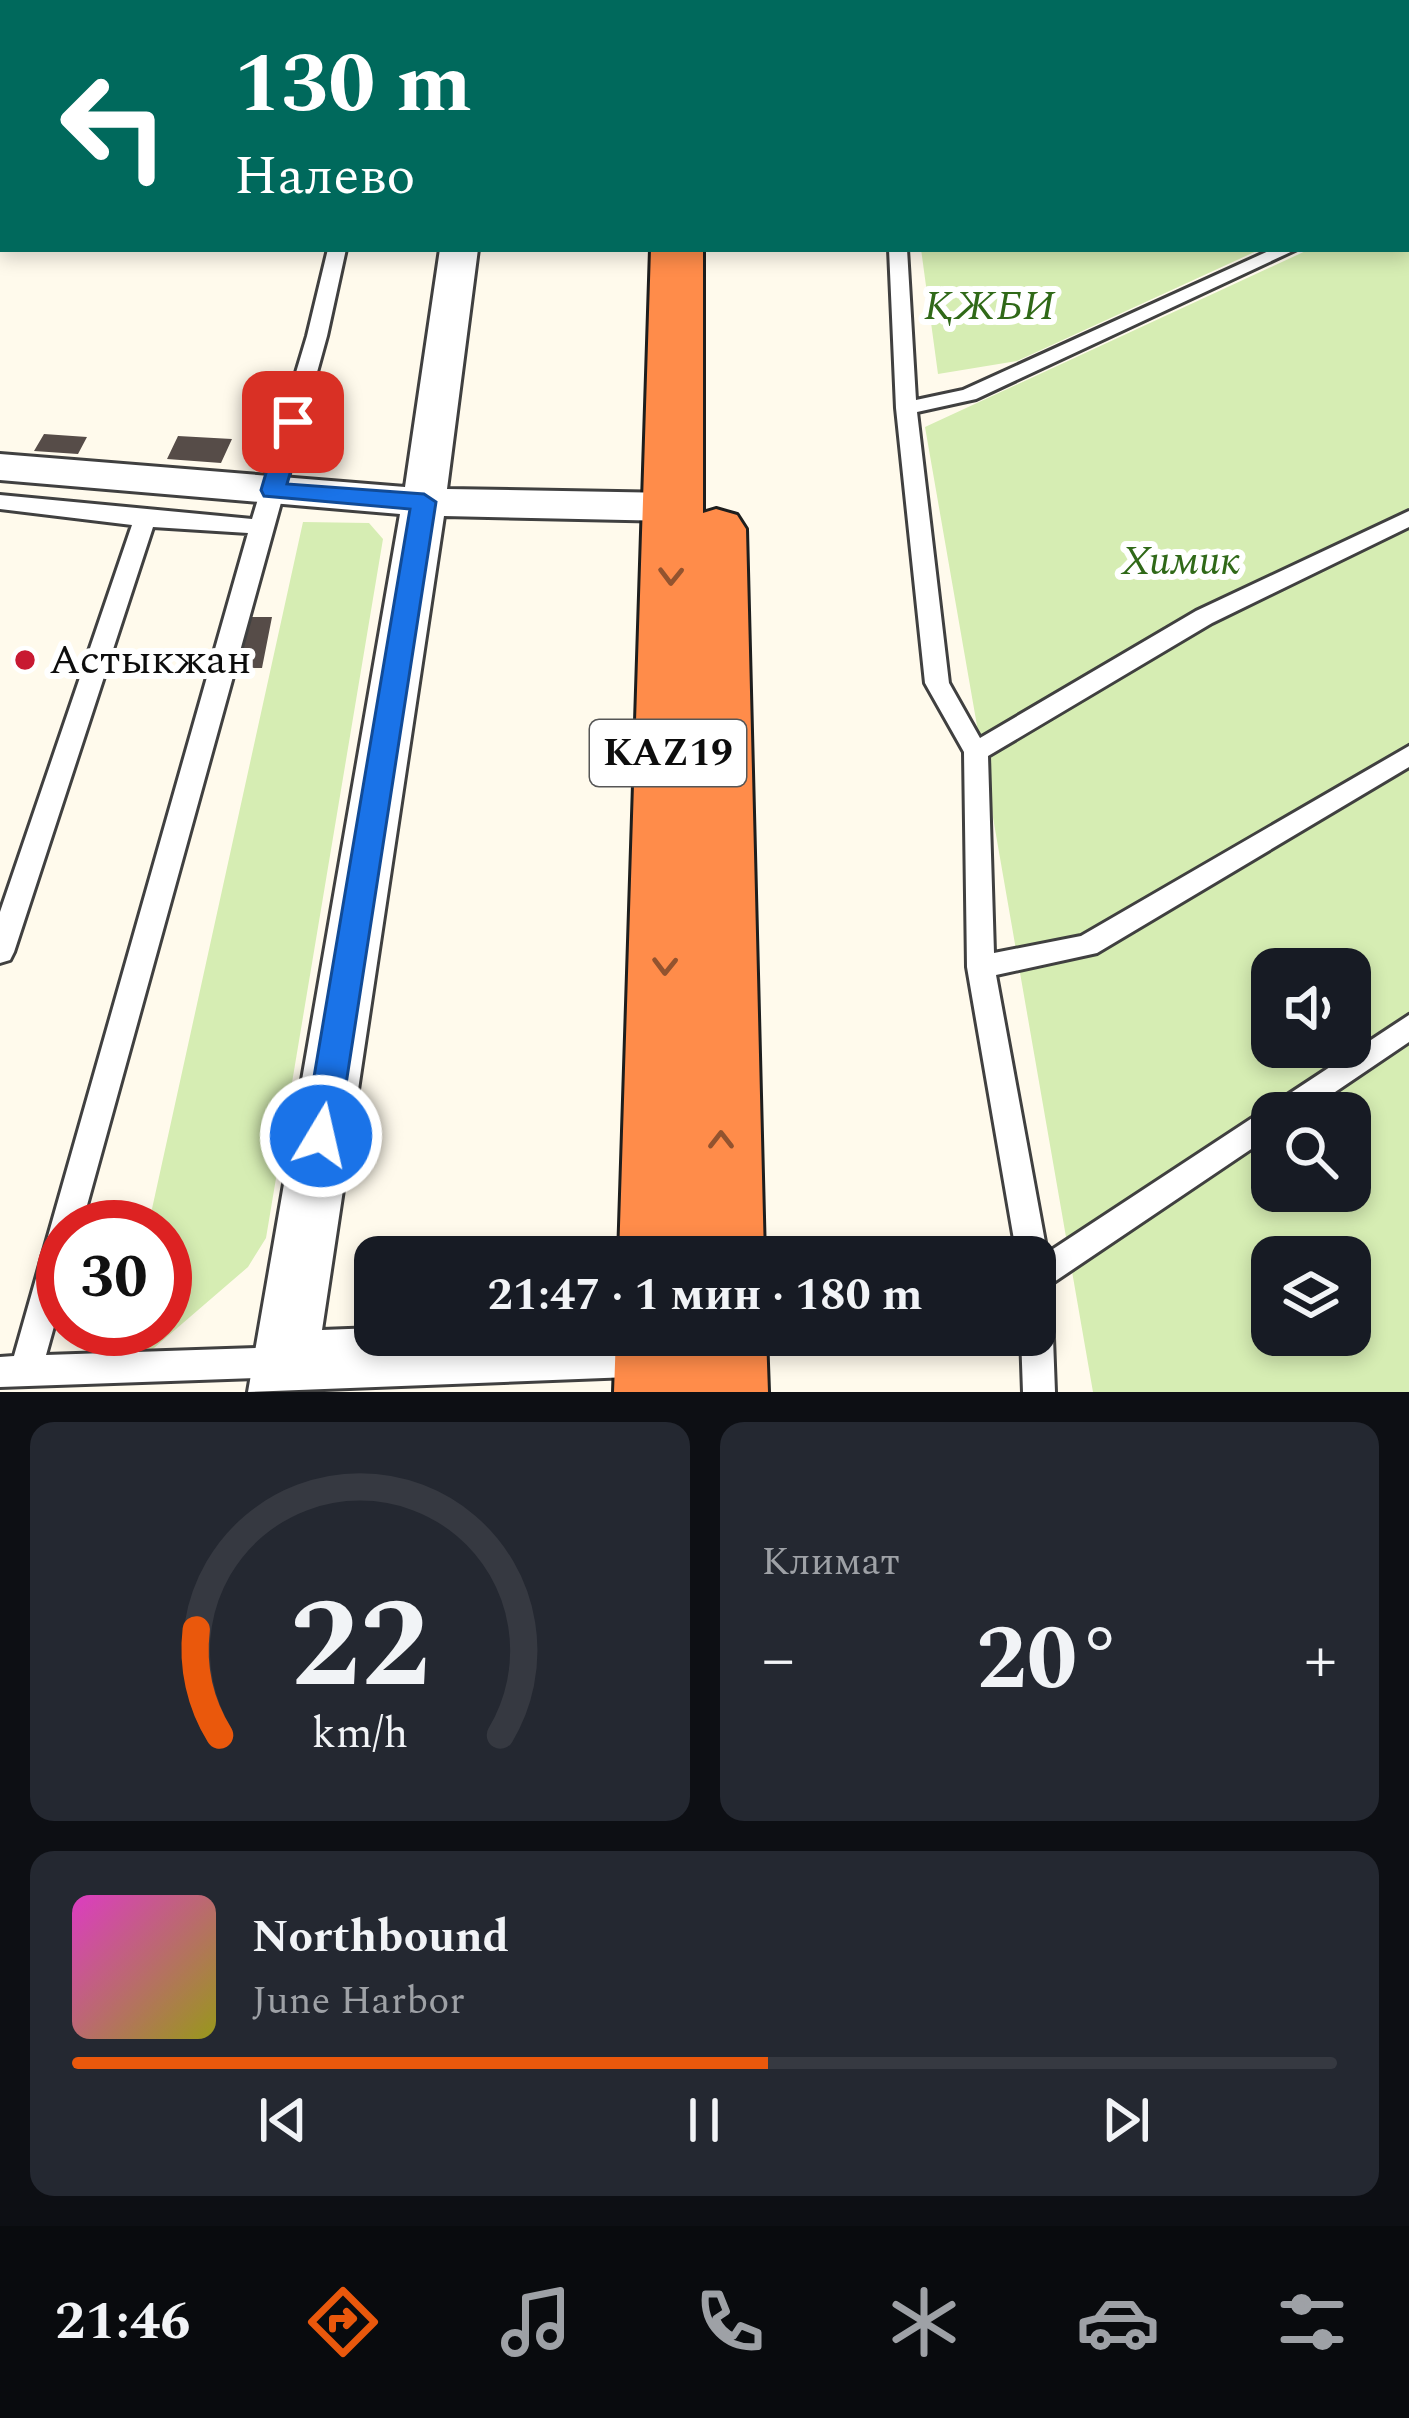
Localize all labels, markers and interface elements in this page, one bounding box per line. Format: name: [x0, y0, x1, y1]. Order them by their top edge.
text: 130 m: [234, 21, 472, 149]
icon: left: [36, 48, 192, 204]
text: Налево: [234, 136, 415, 218]
park label: ҚЖБИ: [924, 275, 1056, 338]
pin: [242, 371, 344, 473]
icon: arrive: [260, 389, 326, 455]
park label: Химик: [1120, 530, 1240, 593]
one-way arrow: [658, 567, 684, 586]
place label: Астыкжан: [49, 629, 251, 692]
marker: Астыкжан: [12, 647, 38, 673]
road number: KAZ19: [590, 720, 746, 786]
map controls: [1251, 948, 1371, 1356]
button: sound: [1251, 948, 1371, 1068]
one-way arrow: [652, 958, 678, 976]
position arrow: [258, 1073, 384, 1199]
button: search: [1251, 1092, 1371, 1212]
one-way arrow: [708, 1130, 734, 1149]
speed limit sign: 30: [36, 1200, 192, 1356]
button: layers: [1251, 1236, 1371, 1356]
text: 21:47 · 1 мин · 180 m: [488, 1261, 922, 1330]
text: Климат: [762, 1533, 900, 1592]
text: 22: [290, 1552, 430, 1742]
text: 20°: [976, 1592, 1122, 1729]
text: −: [762, 1610, 795, 1711]
text: +: [1304, 1610, 1337, 1711]
text: km/h: [311, 1701, 408, 1766]
text: Northbound: [252, 1903, 509, 1972]
text: June Harbor: [252, 1972, 465, 2031]
icon: previous: [250, 2087, 316, 2153]
icon: pause: [671, 2087, 737, 2153]
icon: next: [1093, 2087, 1159, 2153]
icon: directions: [301, 2280, 385, 2364]
icon: music: [494, 2280, 578, 2364]
icon: phone: [688, 2280, 772, 2364]
icon: climate: [882, 2280, 966, 2364]
icon: car: [1076, 2280, 1160, 2364]
icon: filters: [1270, 2280, 1354, 2364]
text: 21:46: [55, 2281, 191, 2363]

